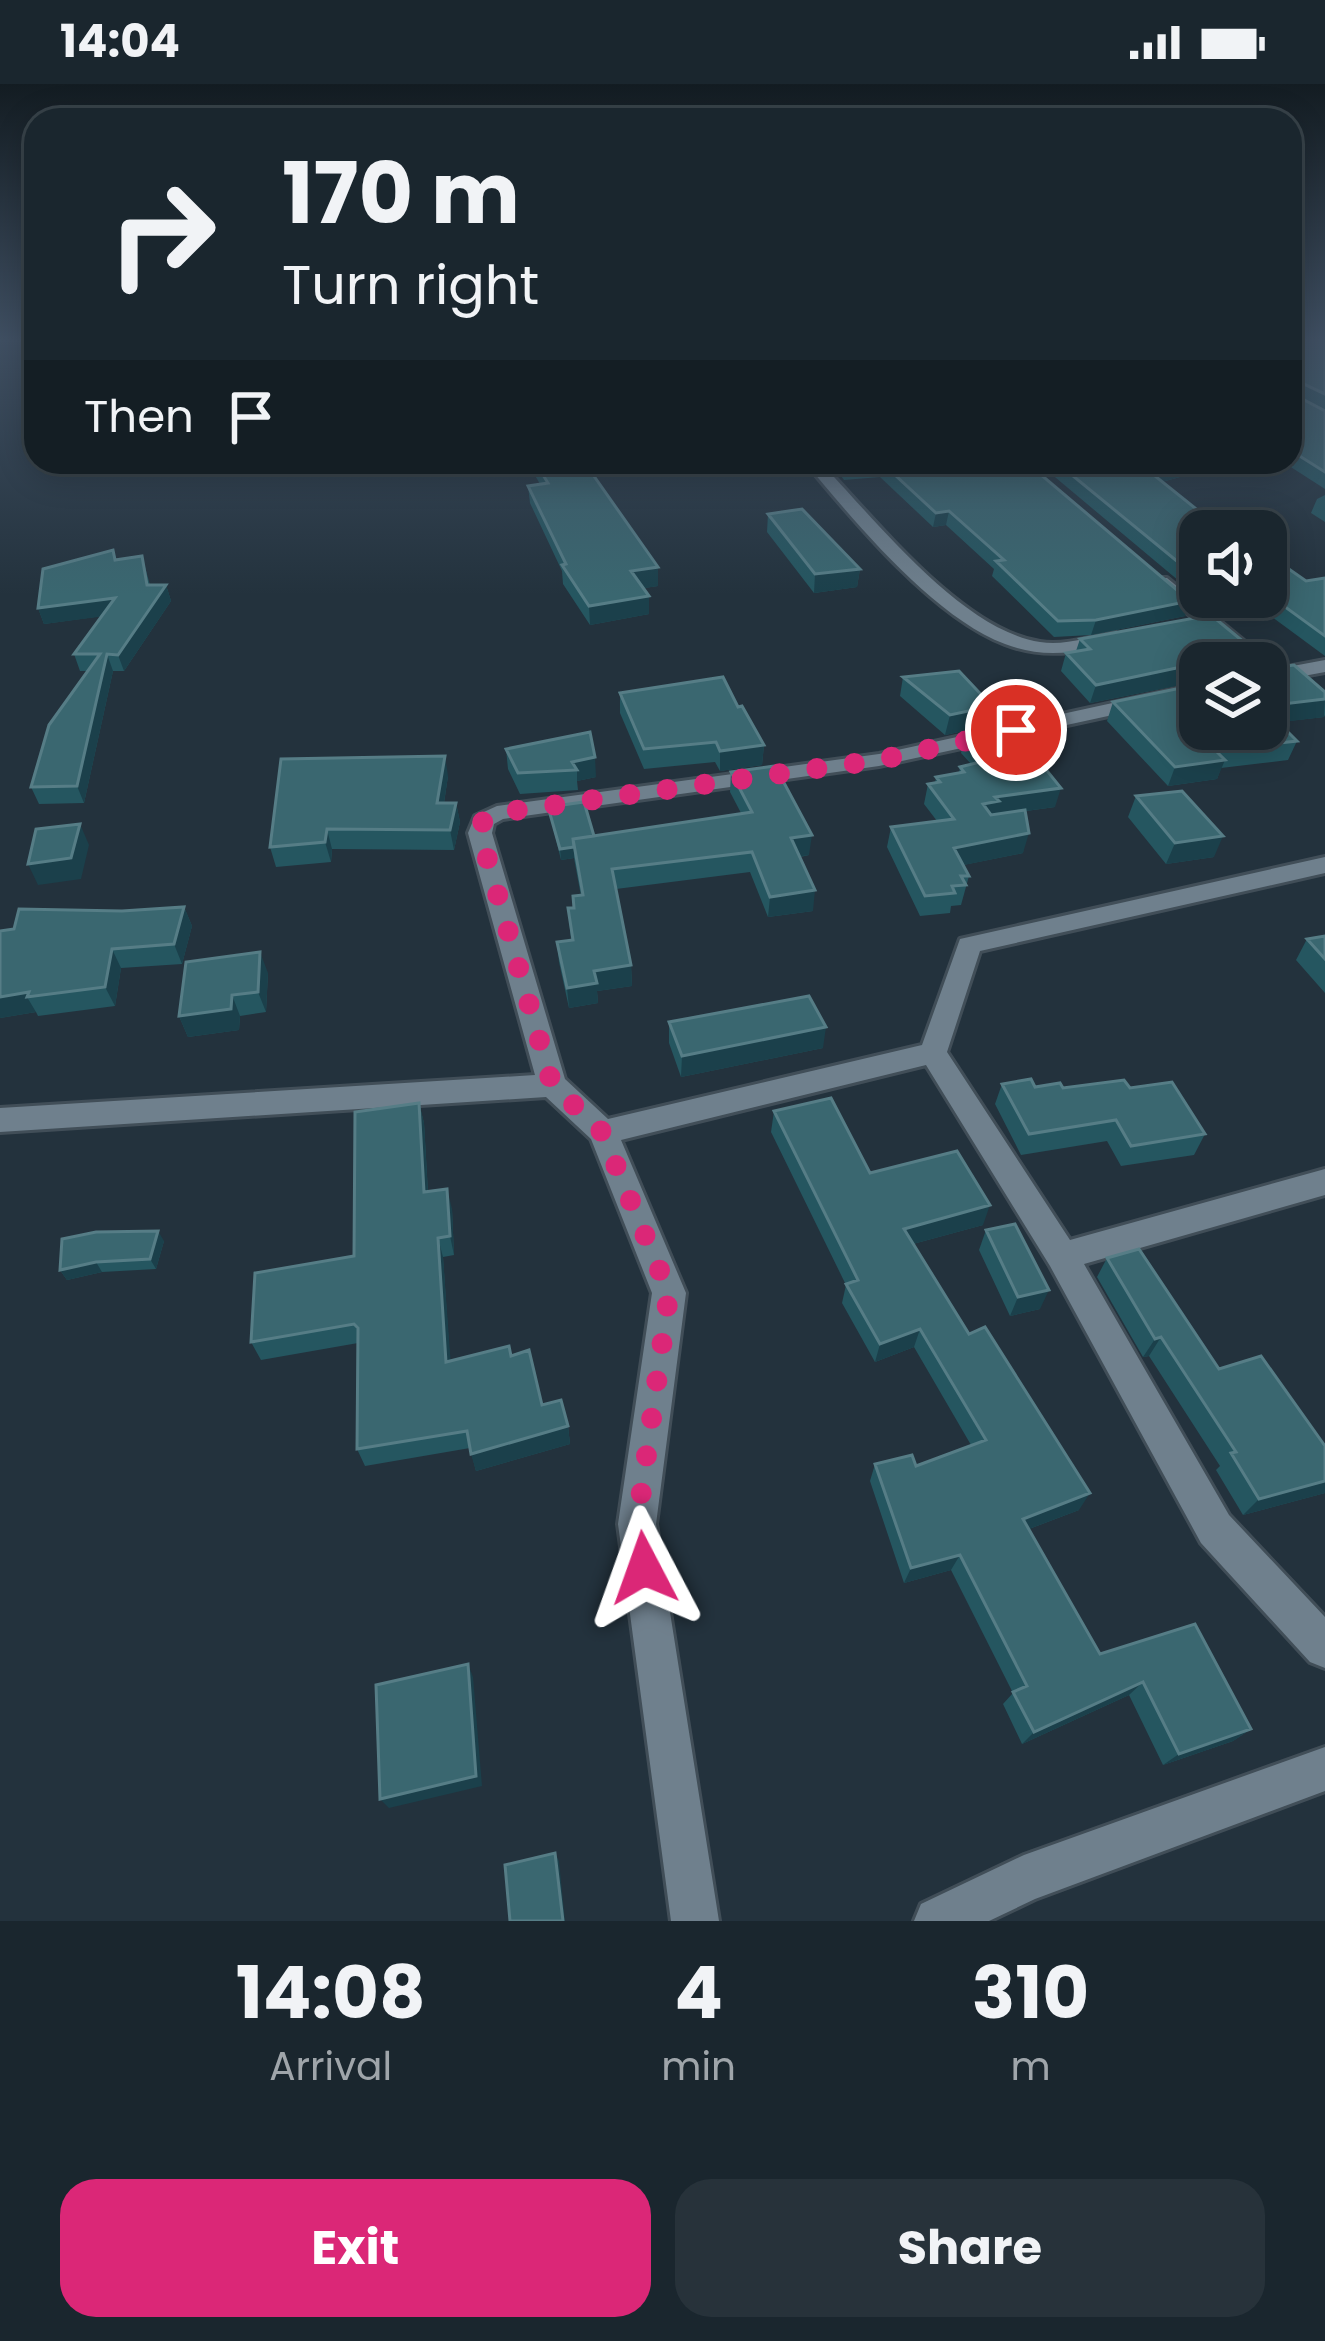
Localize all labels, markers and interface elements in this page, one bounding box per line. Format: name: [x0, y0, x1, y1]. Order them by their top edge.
text: 14:04: [60, 10, 180, 73]
text: 170 m: [282, 135, 520, 252]
icon: right: [84, 156, 240, 312]
text: Turn right: [282, 247, 539, 323]
icon: arrive: [218, 384, 284, 450]
text: Then: [84, 385, 194, 448]
map controls: [1179, 510, 1287, 750]
button: sound: [1179, 510, 1287, 618]
button: layers: [1179, 642, 1287, 750]
pin: [965, 679, 1067, 781]
icon: arrive: [983, 697, 1049, 763]
position arrow: [581, 1505, 707, 1631]
text: 14:08: [236, 1942, 426, 2043]
text: 4: [674, 1942, 723, 2043]
text: 310: [972, 1942, 1089, 2043]
text: Arrival: [269, 2039, 392, 2094]
text: min: [661, 2039, 736, 2094]
text: m: [1010, 2039, 1051, 2094]
button: Exit: [60, 2179, 651, 2317]
button: Share: [675, 2179, 1265, 2317]

